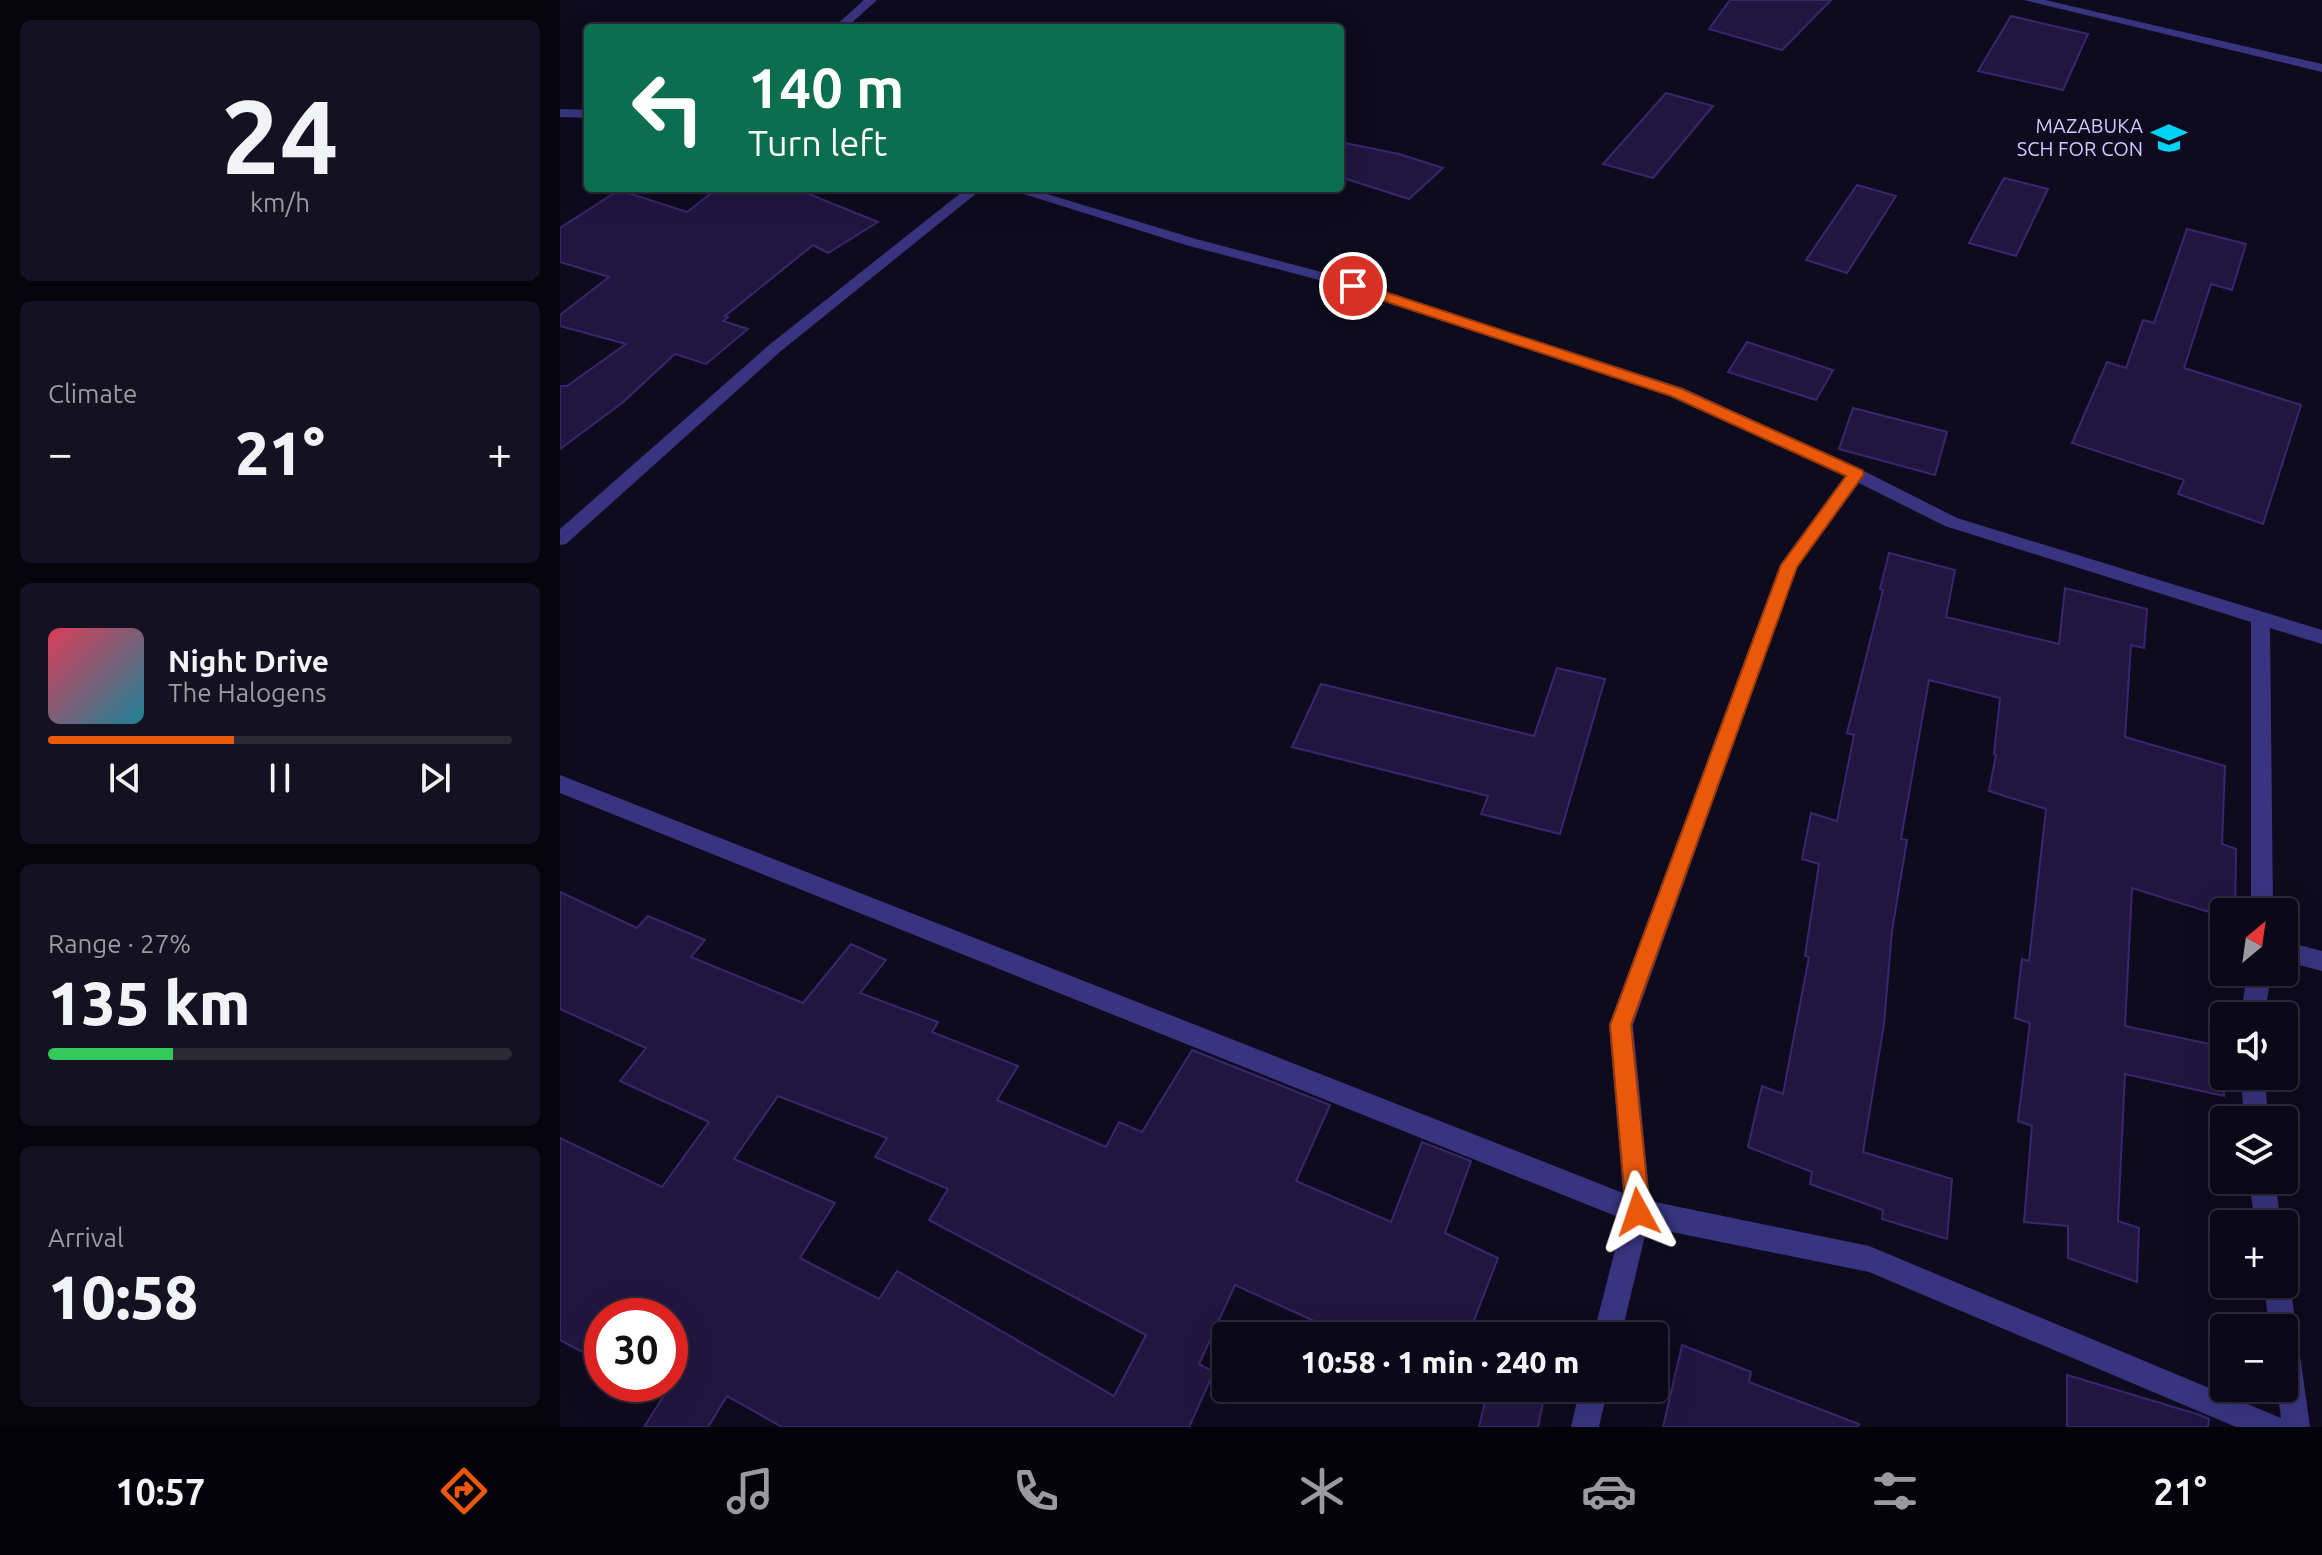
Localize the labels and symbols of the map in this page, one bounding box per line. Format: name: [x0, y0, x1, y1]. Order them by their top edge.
place label: MAZABUKA SCH FOR CON: [2017, 114, 2143, 160]
school or university icon: MAZABUKA SCH FOR CON: [2150, 119, 2188, 157]
pin: [1319, 252, 1387, 320]
north arrow: [2210, 898, 2298, 986]
position arrow: [1596, 1170, 1680, 1254]
speed limit sign: 30: [584, 1298, 688, 1402]

